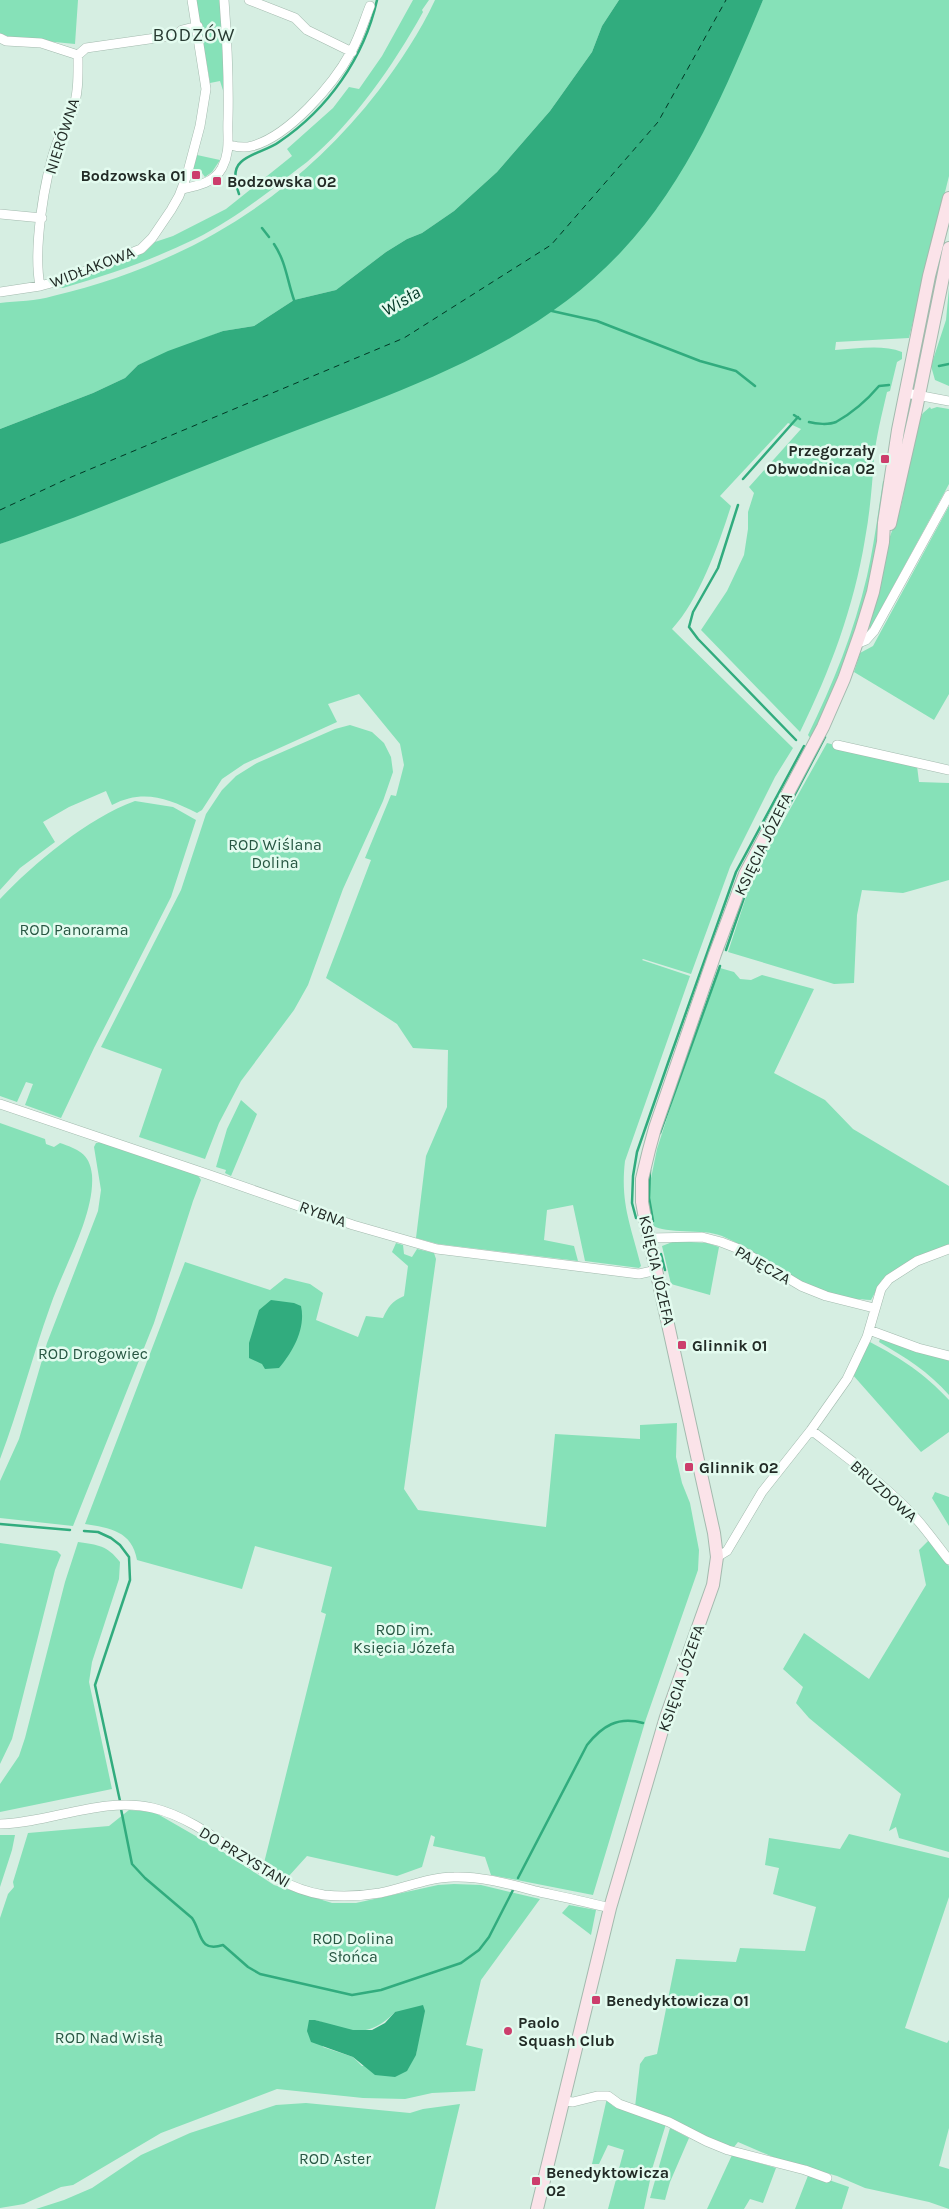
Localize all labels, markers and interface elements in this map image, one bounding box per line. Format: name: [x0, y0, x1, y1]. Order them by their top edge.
district label: BODZÓW: [152, 23, 236, 46]
street label: NIERÓWNA: [41, 96, 83, 176]
place label: Bodzowska 01: [81, 166, 186, 185]
marker: Bodzowska 01: [190, 169, 202, 181]
place label: Bodzowska 02: [227, 172, 336, 191]
marker: Bodzowska 02: [211, 175, 223, 187]
street label: WIDŁAKOWA: [47, 242, 137, 292]
water label: Wisła: [378, 281, 424, 321]
place label: Przegorzały Obwodnica 02: [766, 441, 875, 478]
marker: Przegorzały Obwodnica 02: [879, 453, 891, 465]
street label: KSIĘCIA JÓZEFA: [730, 789, 796, 899]
park label: ROD Wiślana Dolina: [228, 835, 322, 872]
park label: ROD Panorama: [20, 920, 128, 939]
street label: RYBNA: [297, 1197, 349, 1231]
street label: KSIĘCIA JÓZEFA: [635, 1213, 679, 1327]
street label: PAJĘCZA: [732, 1241, 794, 1289]
place label: Glinnik 01: [692, 1336, 767, 1355]
marker: Glinnik 01: [676, 1339, 688, 1351]
park label: ROD Drogowiec: [38, 1344, 148, 1363]
street label: BRUZDOWA: [847, 1456, 921, 1526]
place label: Glinnik 02: [699, 1458, 778, 1477]
marker: Glinnik 02: [683, 1461, 695, 1473]
park label: ROD im. Księcia Józefa: [353, 1620, 455, 1657]
street label: KSIĘCIA JÓZEFA: [654, 1622, 708, 1734]
street label: DO PRZYSTANI: [196, 1822, 294, 1892]
park label: ROD Dolina Słońca: [312, 1929, 394, 1966]
place label: Benedyktowicza 01: [606, 1991, 749, 2010]
marker: Benedyktowicza 01: [590, 1994, 602, 2006]
place label: Paolo Squash Club: [518, 2013, 615, 2050]
marker: Paolo Squash Club: [502, 2025, 514, 2037]
park label: ROD Nad Wisłą: [55, 2028, 163, 2047]
park label: ROD Aster: [299, 2149, 371, 2168]
place label: Benedyktowicza 02: [546, 2163, 669, 2200]
marker: Benedyktowicza 02: [530, 2175, 542, 2187]

